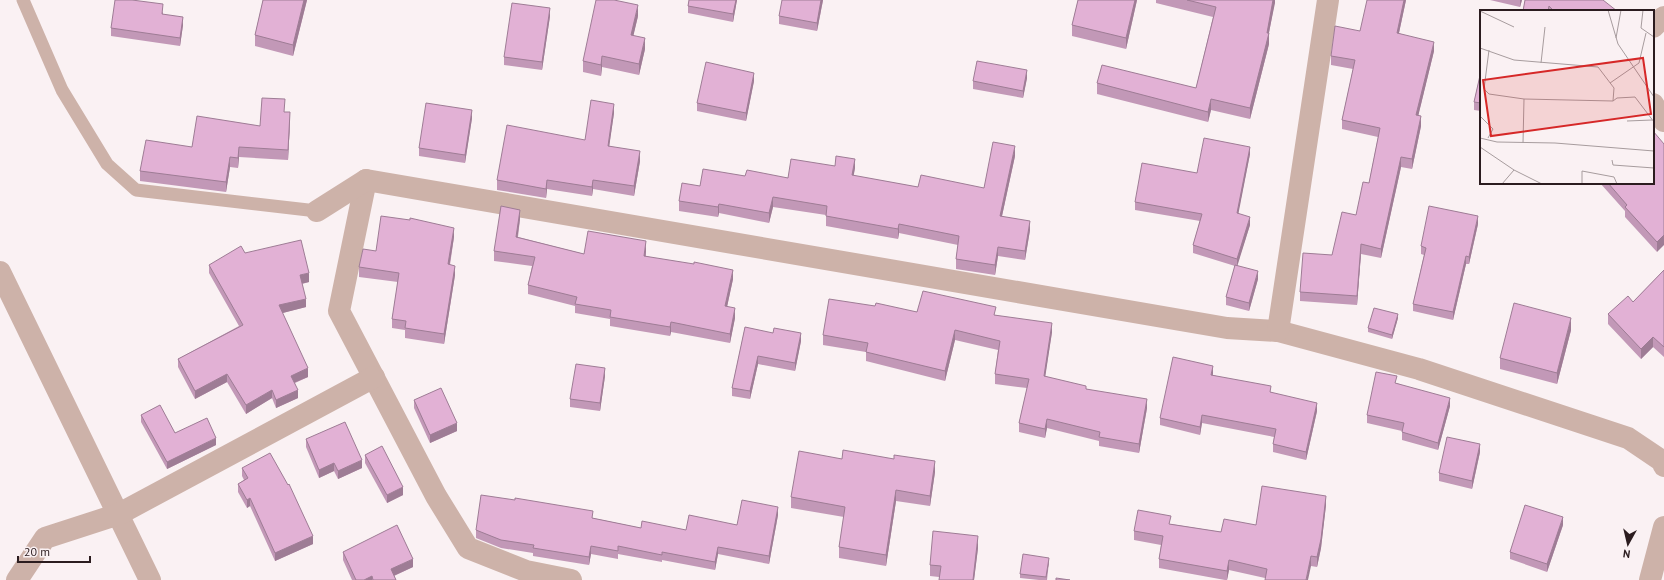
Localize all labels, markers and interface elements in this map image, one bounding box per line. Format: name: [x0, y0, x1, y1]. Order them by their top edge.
inset map: [1480, 10, 1654, 184]
north arrow: [1608, 524, 1648, 564]
scale bar: [18, 538, 90, 564]
text: 20 m: [24, 544, 50, 559]
text: N: [1622, 546, 1631, 561]

